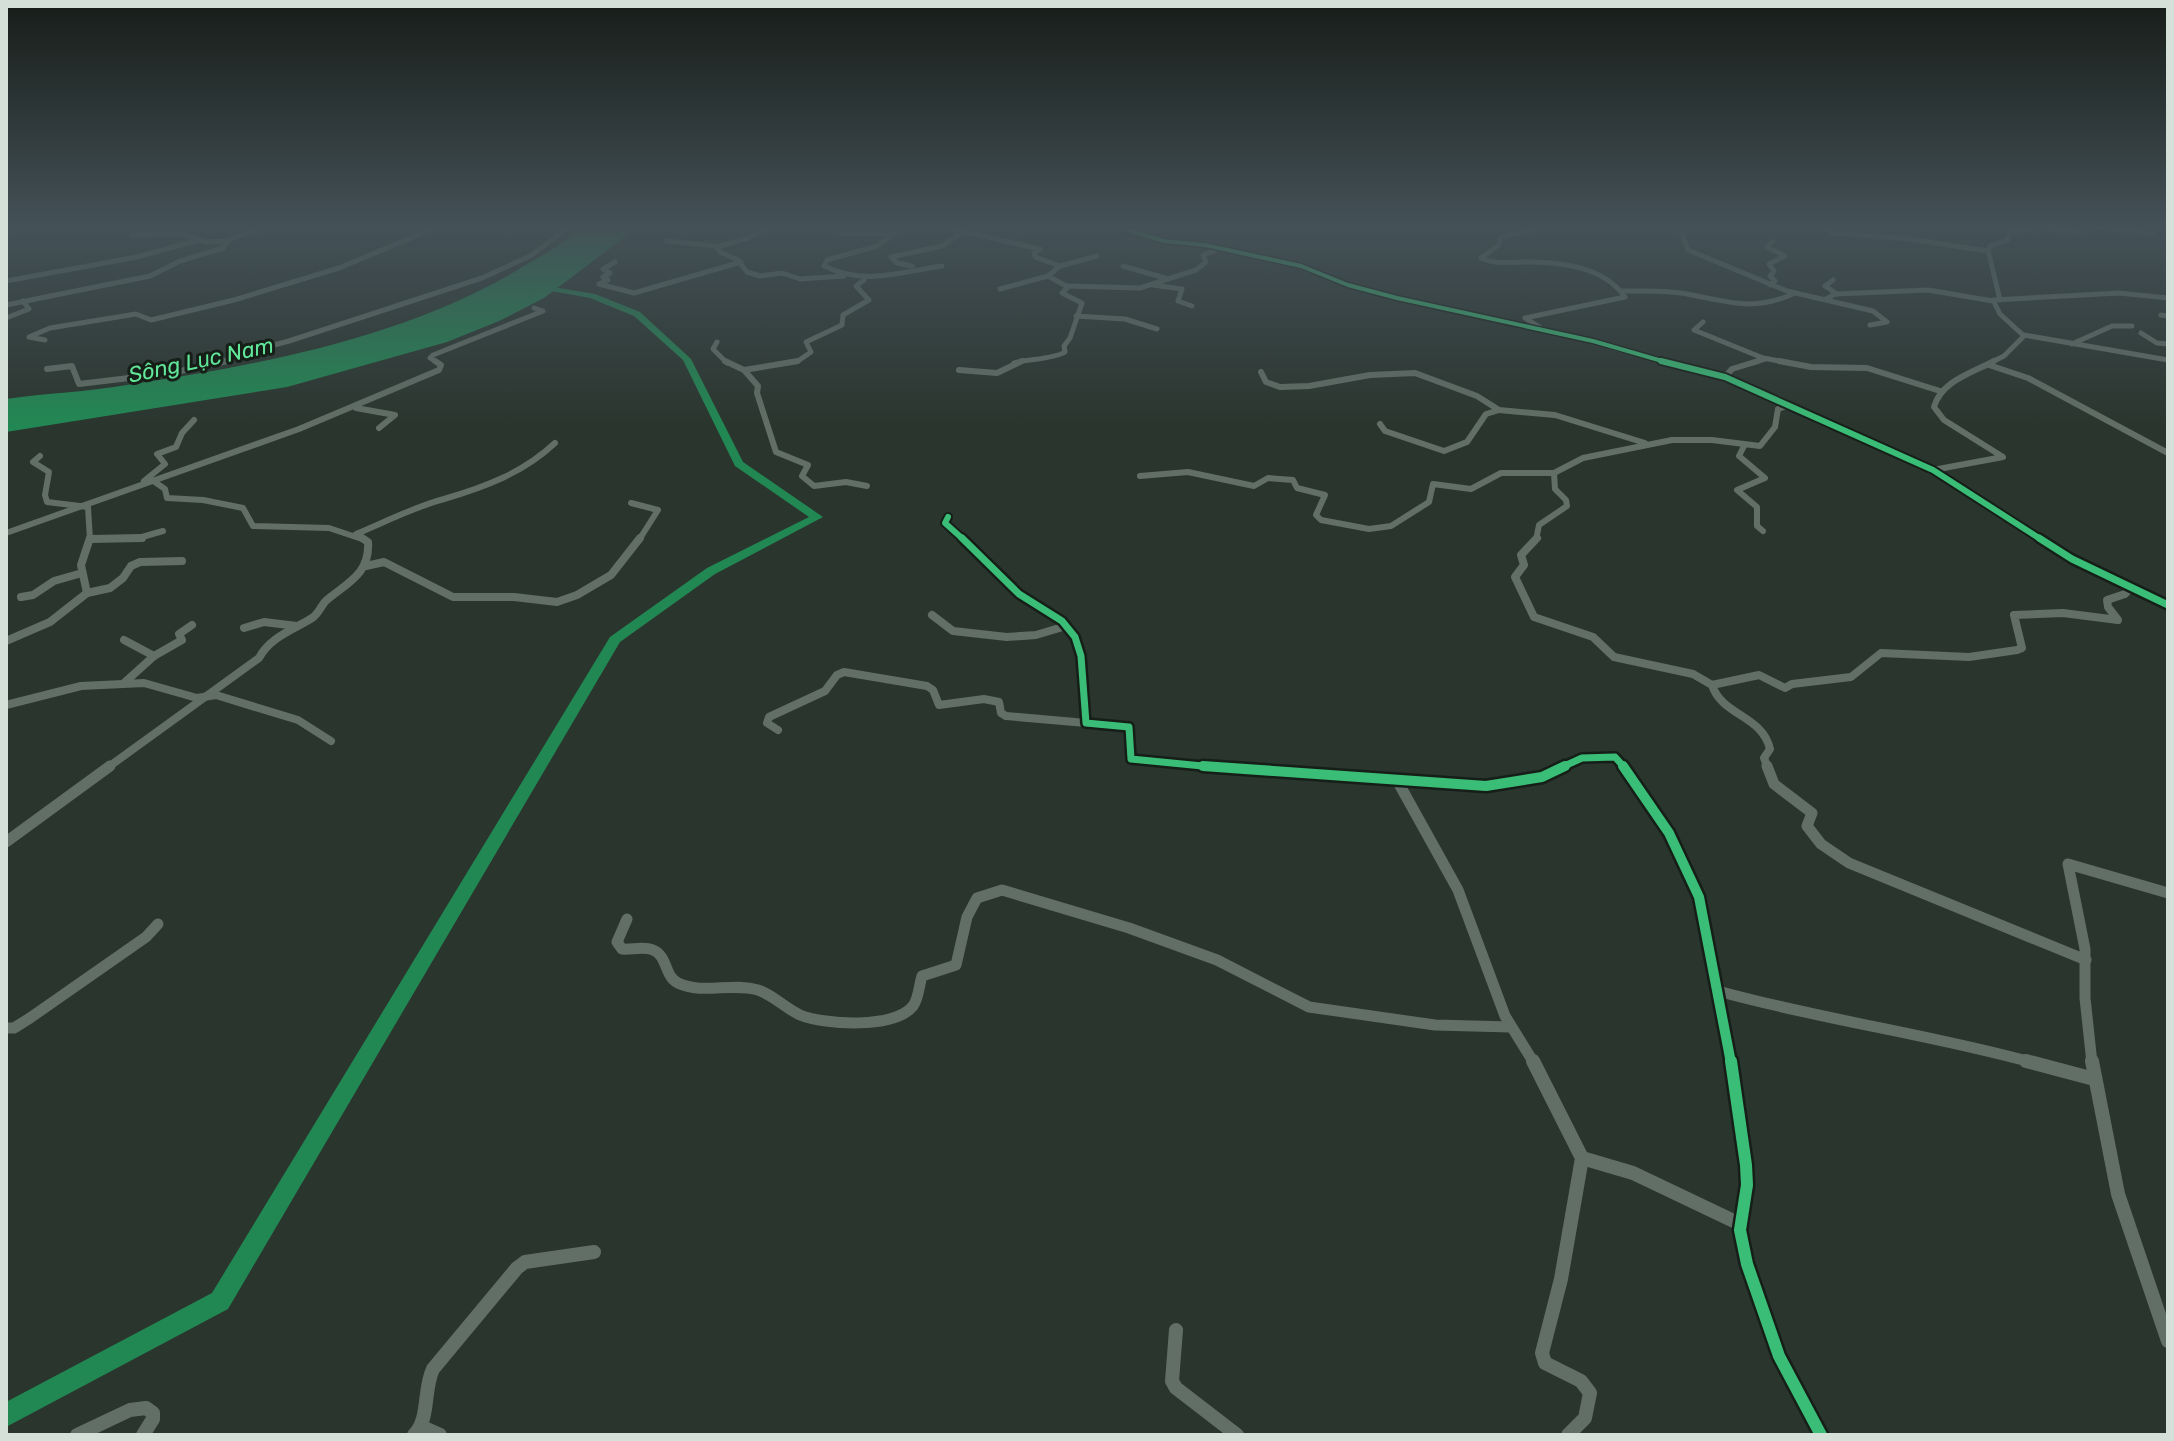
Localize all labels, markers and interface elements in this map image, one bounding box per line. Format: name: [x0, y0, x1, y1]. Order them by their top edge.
water label: Sông Lục Nam: [126, 331, 276, 389]

